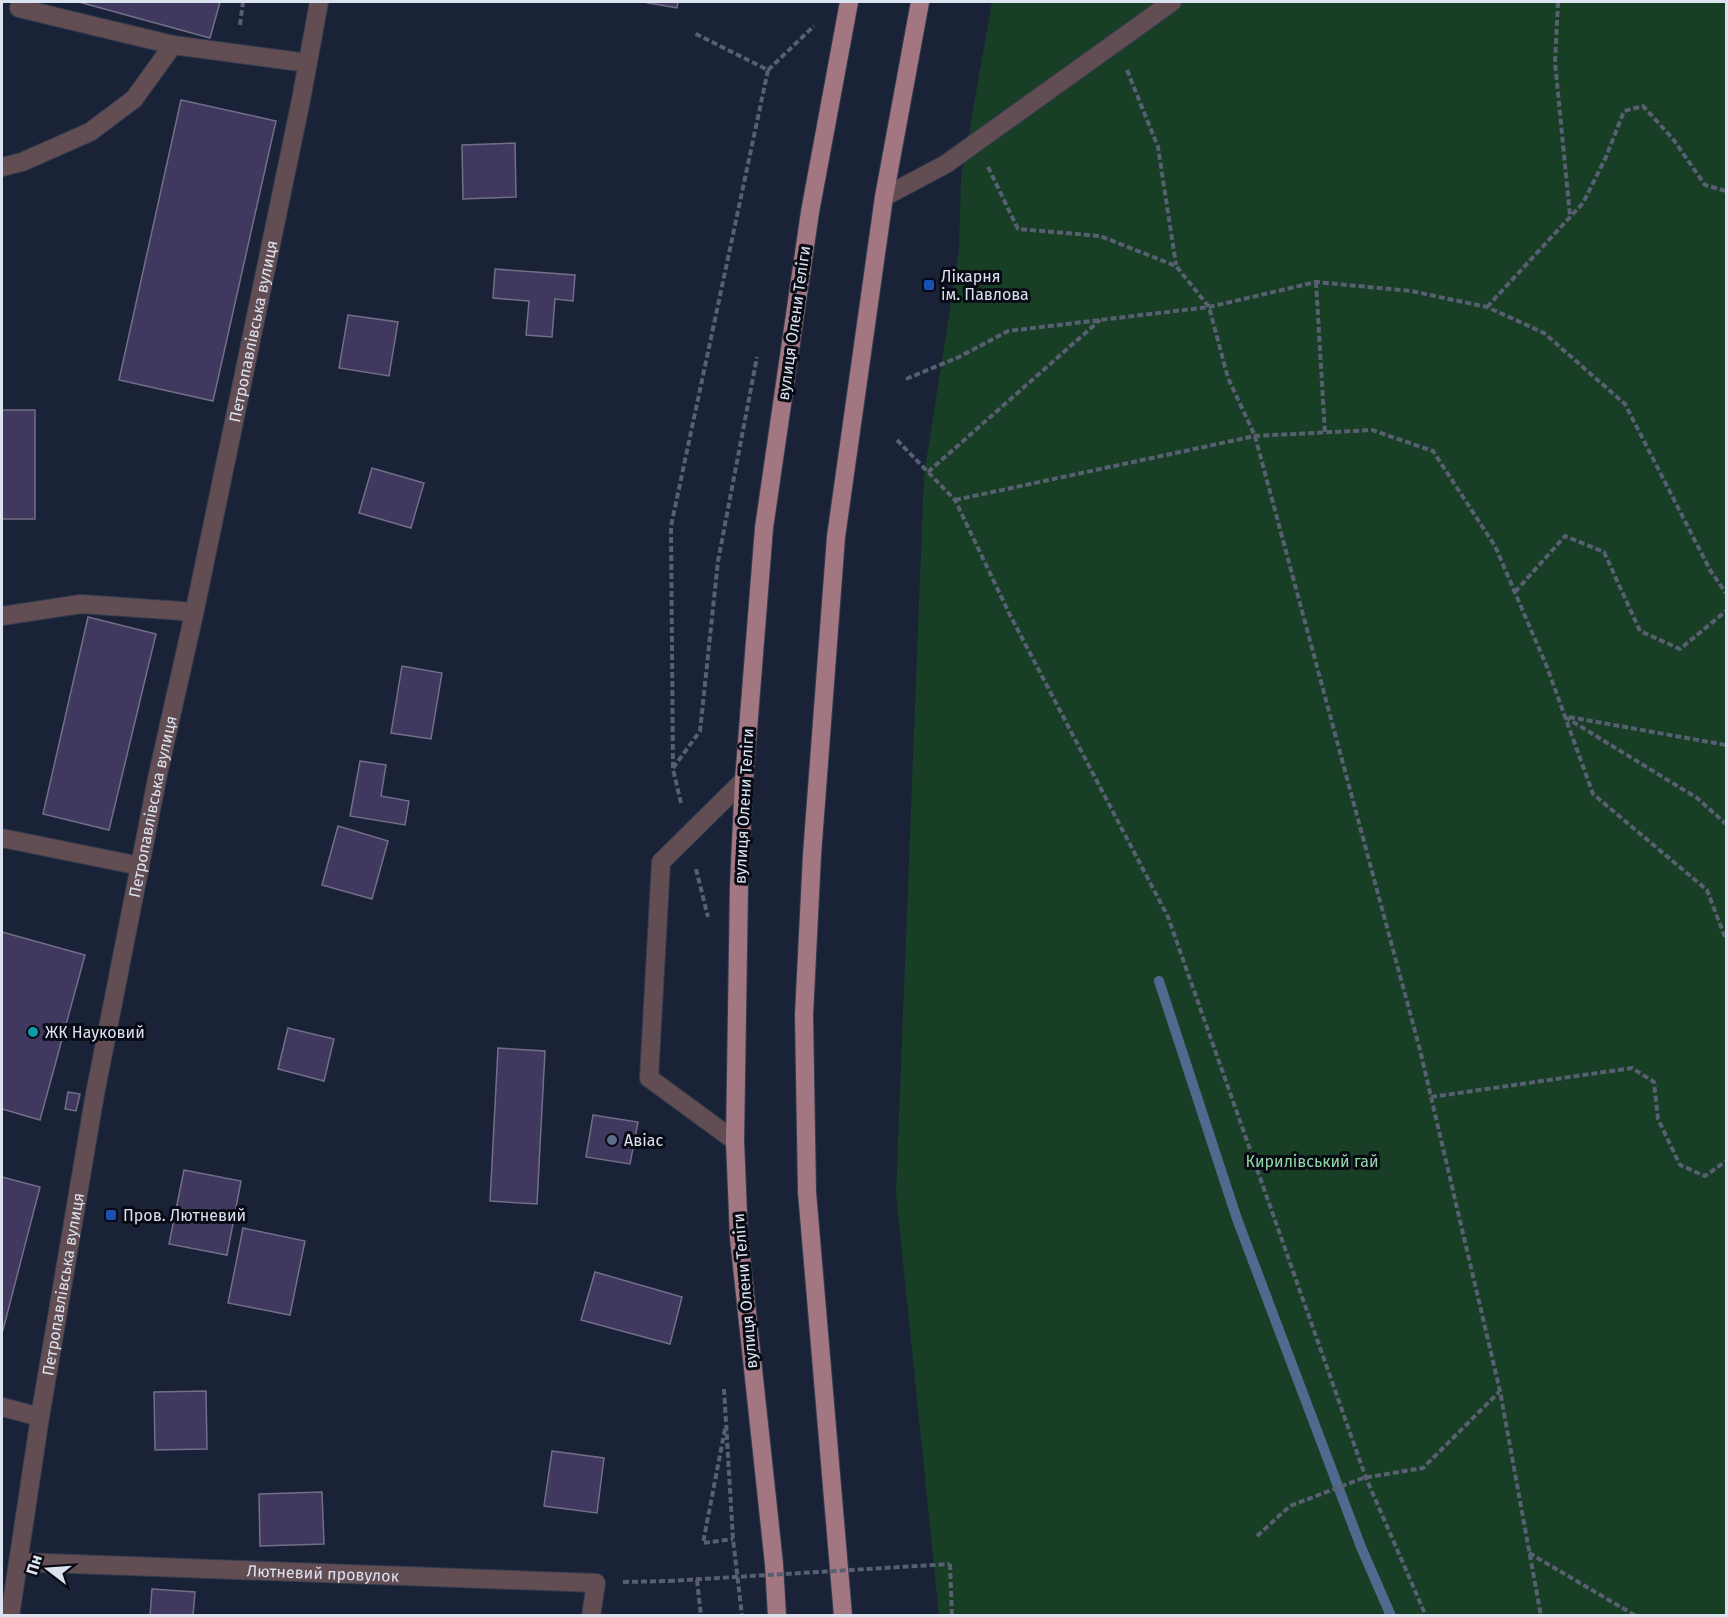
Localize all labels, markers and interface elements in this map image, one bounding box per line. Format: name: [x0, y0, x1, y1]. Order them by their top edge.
street label: Петропавлівська вулиця: [225, 238, 281, 424]
street label: вулиця Олени Теліги: [774, 244, 814, 402]
place label: Лікарня ім. Павлова: [941, 267, 1029, 304]
marker: Лікарня ім. Павлова: [922, 278, 936, 292]
street label: Петропавлівська вулиця: [124, 714, 180, 899]
street label: вулиця Олени Теліги: [730, 728, 758, 884]
place label: ЖК Науковий: [45, 1023, 145, 1042]
marker: ЖК Науковий: [26, 1025, 40, 1039]
place label: Авіас: [624, 1131, 663, 1150]
marker: Авіас: [605, 1133, 619, 1147]
park label: Кирилівський гай: [1246, 1152, 1379, 1171]
street label: Петропавлівська вулиця: [38, 1191, 88, 1377]
place label: Пров. Лютневий: [123, 1206, 246, 1225]
marker: Пров. Лютневий: [104, 1208, 118, 1222]
street label: вулиця Олени Теліги: [729, 1212, 761, 1370]
north arrow: [18, 1539, 78, 1599]
text: Пн: [22, 1552, 46, 1577]
street label: Лютневий провулок: [246, 1561, 400, 1585]

